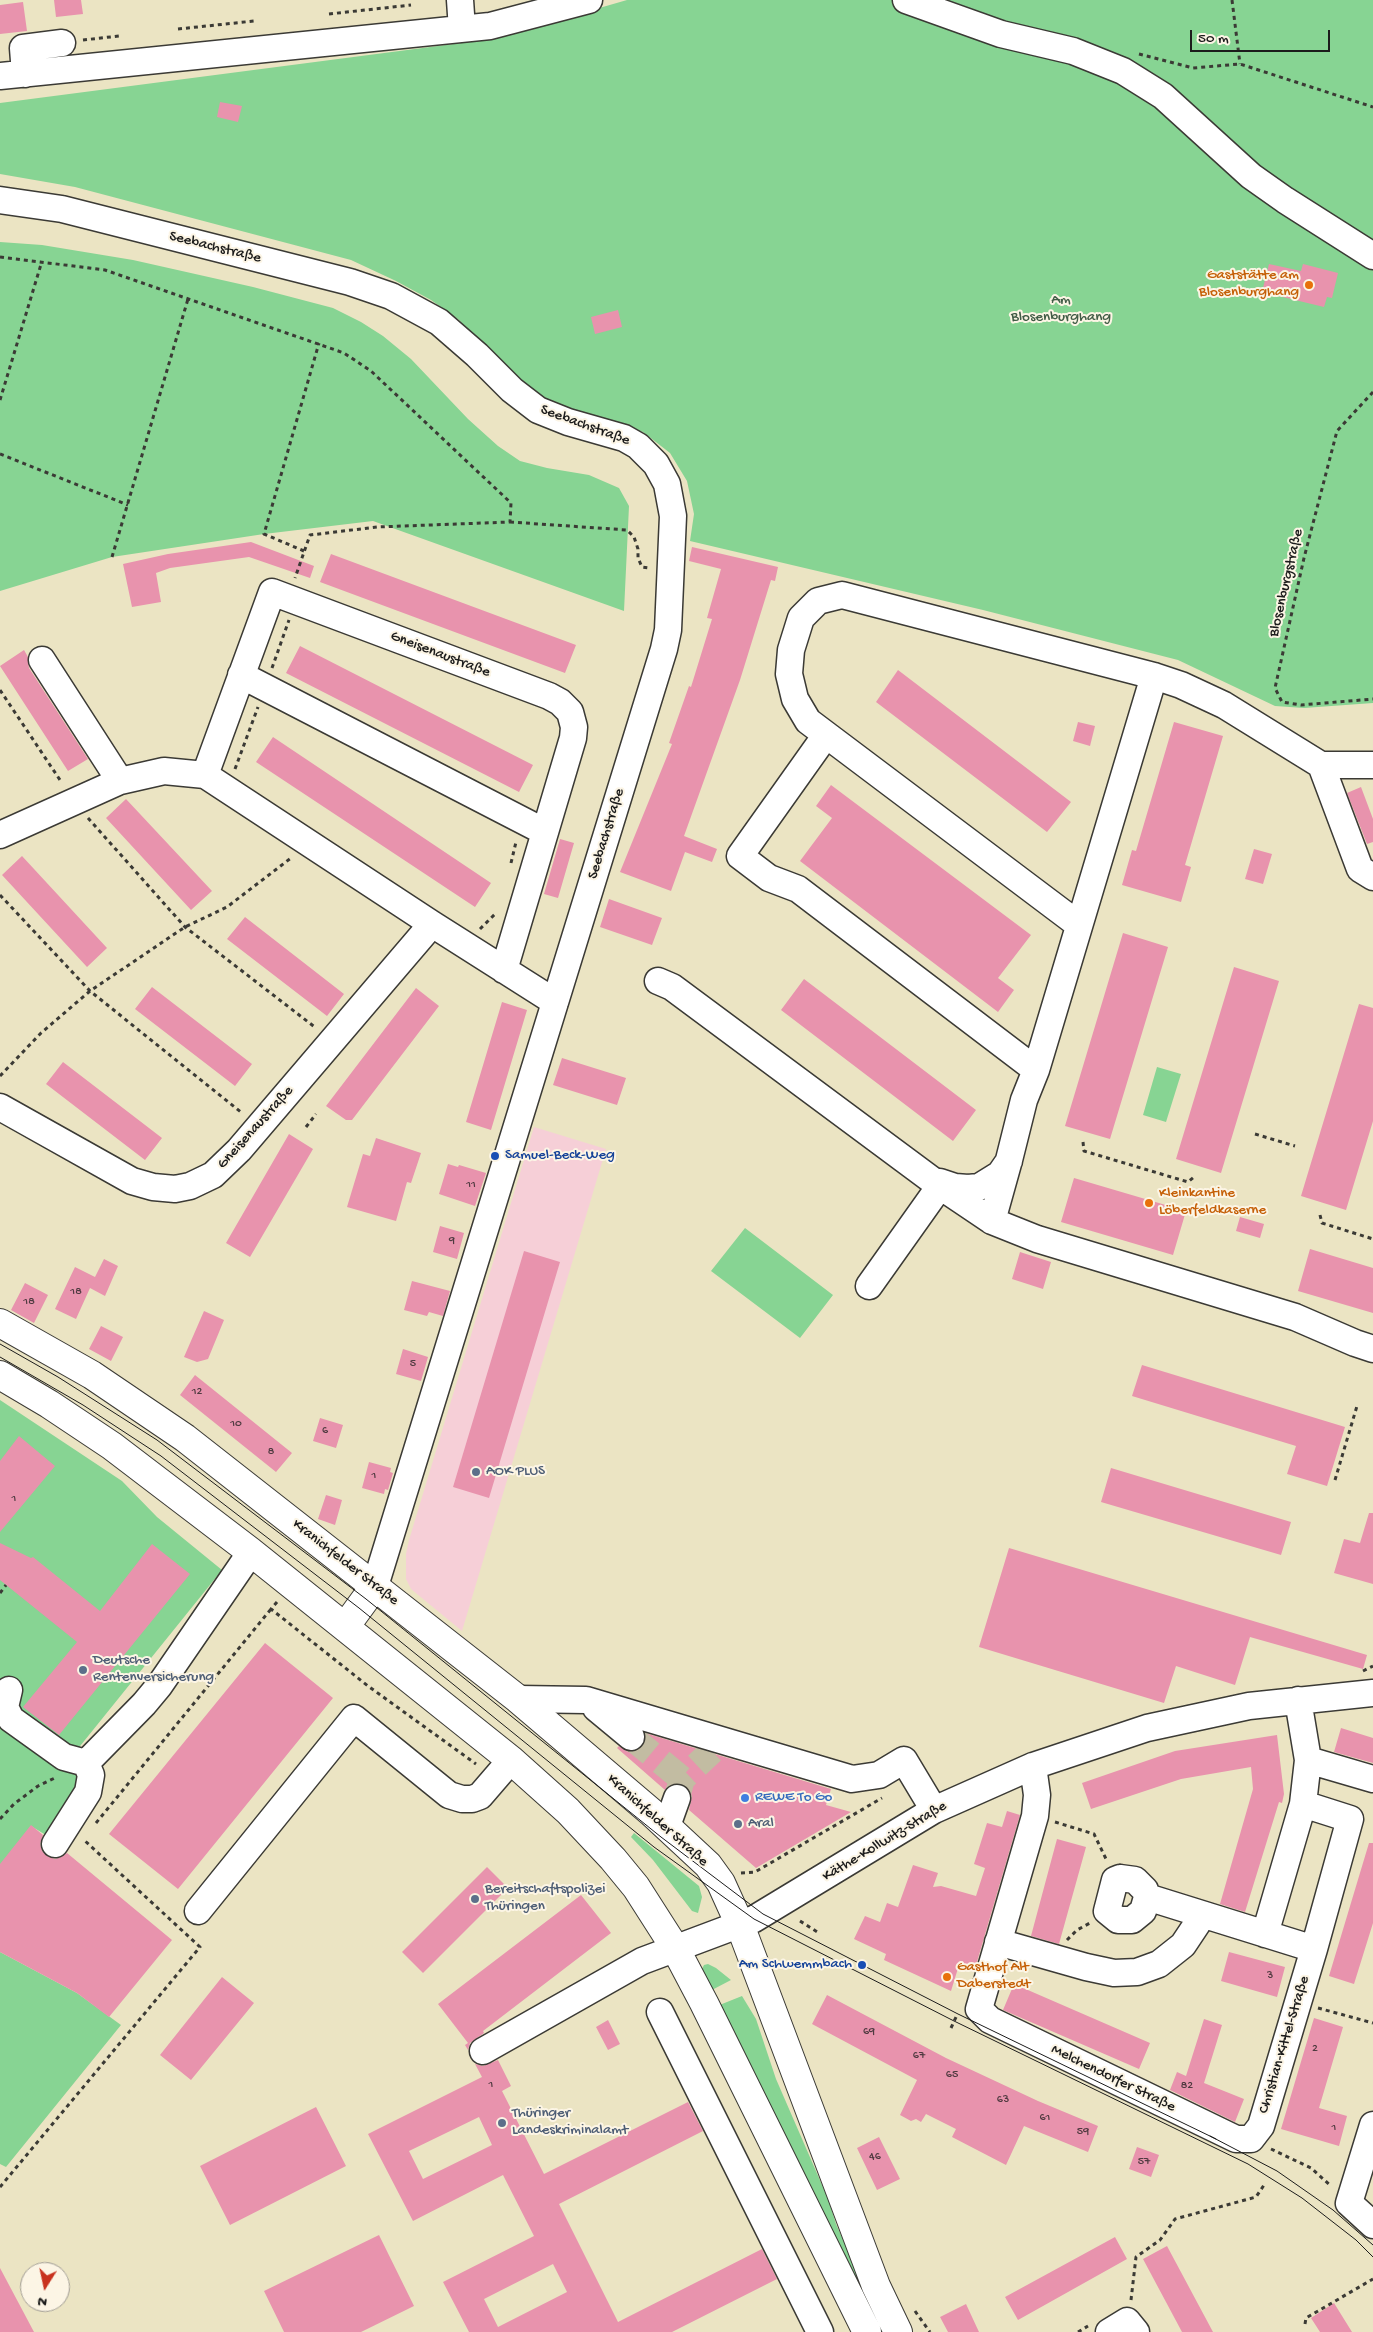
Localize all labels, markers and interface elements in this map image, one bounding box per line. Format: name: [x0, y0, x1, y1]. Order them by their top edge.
scale bar: [1193, 20, 1333, 52]
text: 50 m: [1198, 30, 1229, 48]
street label: Seebachstraße: [167, 228, 263, 268]
place label: Gaststätte am Blosenburghang: [1199, 267, 1299, 302]
marker: Gaststätte am Blosenburghang: [1303, 279, 1315, 291]
park label: Am Blosenburghang: [1011, 292, 1111, 327]
street label: Seebachstraße: [538, 401, 632, 451]
street label: Blosenburgstraße: [1266, 527, 1308, 639]
street label: Gneisenaustraße: [388, 628, 492, 682]
street label: Seebachstraße: [585, 786, 629, 882]
street label: Gneisenaustraße: [214, 1083, 298, 1173]
place label: Samuel-Beck-Weg: [505, 1147, 615, 1165]
marker: Samuel-Beck-Weg: [489, 1150, 501, 1162]
house number: 11: [466, 1178, 476, 1192]
place label: Kleinkantine Löberfeldkaserne: [1159, 1185, 1266, 1220]
marker: Kleinkantine Löberfeldkaserne: [1143, 1197, 1155, 1209]
house number: 9: [449, 1234, 455, 1248]
house number: 18: [70, 1285, 82, 1299]
house number: 18: [23, 1295, 35, 1309]
house number: 5: [410, 1357, 416, 1371]
house number: 12: [192, 1385, 202, 1399]
house number: 10: [230, 1417, 242, 1431]
house number: 6: [322, 1424, 328, 1438]
house number: 8: [268, 1445, 274, 1459]
place label: AOK PLUS: [486, 1463, 545, 1481]
marker: AOK PLUS: [470, 1466, 482, 1478]
house number: 1: [372, 1469, 376, 1483]
house number: 1: [12, 1492, 16, 1506]
street label: Kranichfelder Straße: [288, 1516, 402, 1610]
place label: Deutsche Rentenversicherung: [93, 1652, 214, 1687]
marker: Deutsche Rentenversicherung: [77, 1664, 89, 1676]
street label: Kranichfelder Straße: [603, 1771, 711, 1871]
place label: REWE To Go: [755, 1789, 832, 1807]
marker: REWE To Go: [739, 1792, 751, 1804]
street label: Käthe-Kollwitz-Straße: [820, 1798, 950, 1886]
place label: Aral: [748, 1815, 774, 1833]
marker: Aral: [732, 1818, 744, 1830]
place label: Bereitschaftspolizei Thüringen: [485, 1881, 605, 1916]
marker: Bereitschaftspolizei Thüringen: [469, 1893, 481, 1905]
place label: Am Schwemmbach: [739, 1956, 852, 1974]
marker: Am Schwemmbach: [856, 1959, 868, 1971]
place label: Gasthof Alt Daberstedt: [957, 1959, 1030, 1994]
house number: 3: [1267, 1969, 1273, 1983]
marker: Gasthof Alt Daberstedt: [941, 1971, 953, 1983]
street label: Christian-Kittel-Straße: [1256, 1974, 1314, 2116]
house number: 69: [863, 2025, 875, 2039]
street label: Melchendorfer Straße: [1048, 2041, 1178, 2117]
house number: 2: [1312, 2042, 1318, 2056]
house number: 67: [913, 2049, 925, 2063]
house number: 65: [946, 2068, 958, 2082]
house number: 1: [489, 2078, 493, 2092]
house number: 82: [1181, 2079, 1193, 2093]
house number: 63: [997, 2093, 1009, 2107]
place label: Thüringer Landeskriminalamt: [512, 2105, 628, 2140]
house number: 61: [1040, 2111, 1050, 2125]
marker: Thüringer Landeskriminalamt: [496, 2117, 508, 2129]
house number: 1: [1332, 2121, 1336, 2135]
house number: 59: [1077, 2125, 1089, 2139]
house number: 46: [869, 2150, 881, 2164]
house number: 57: [1138, 2155, 1150, 2169]
north arrow: [20, 2262, 70, 2312]
text: N: [37, 2292, 48, 2310]

